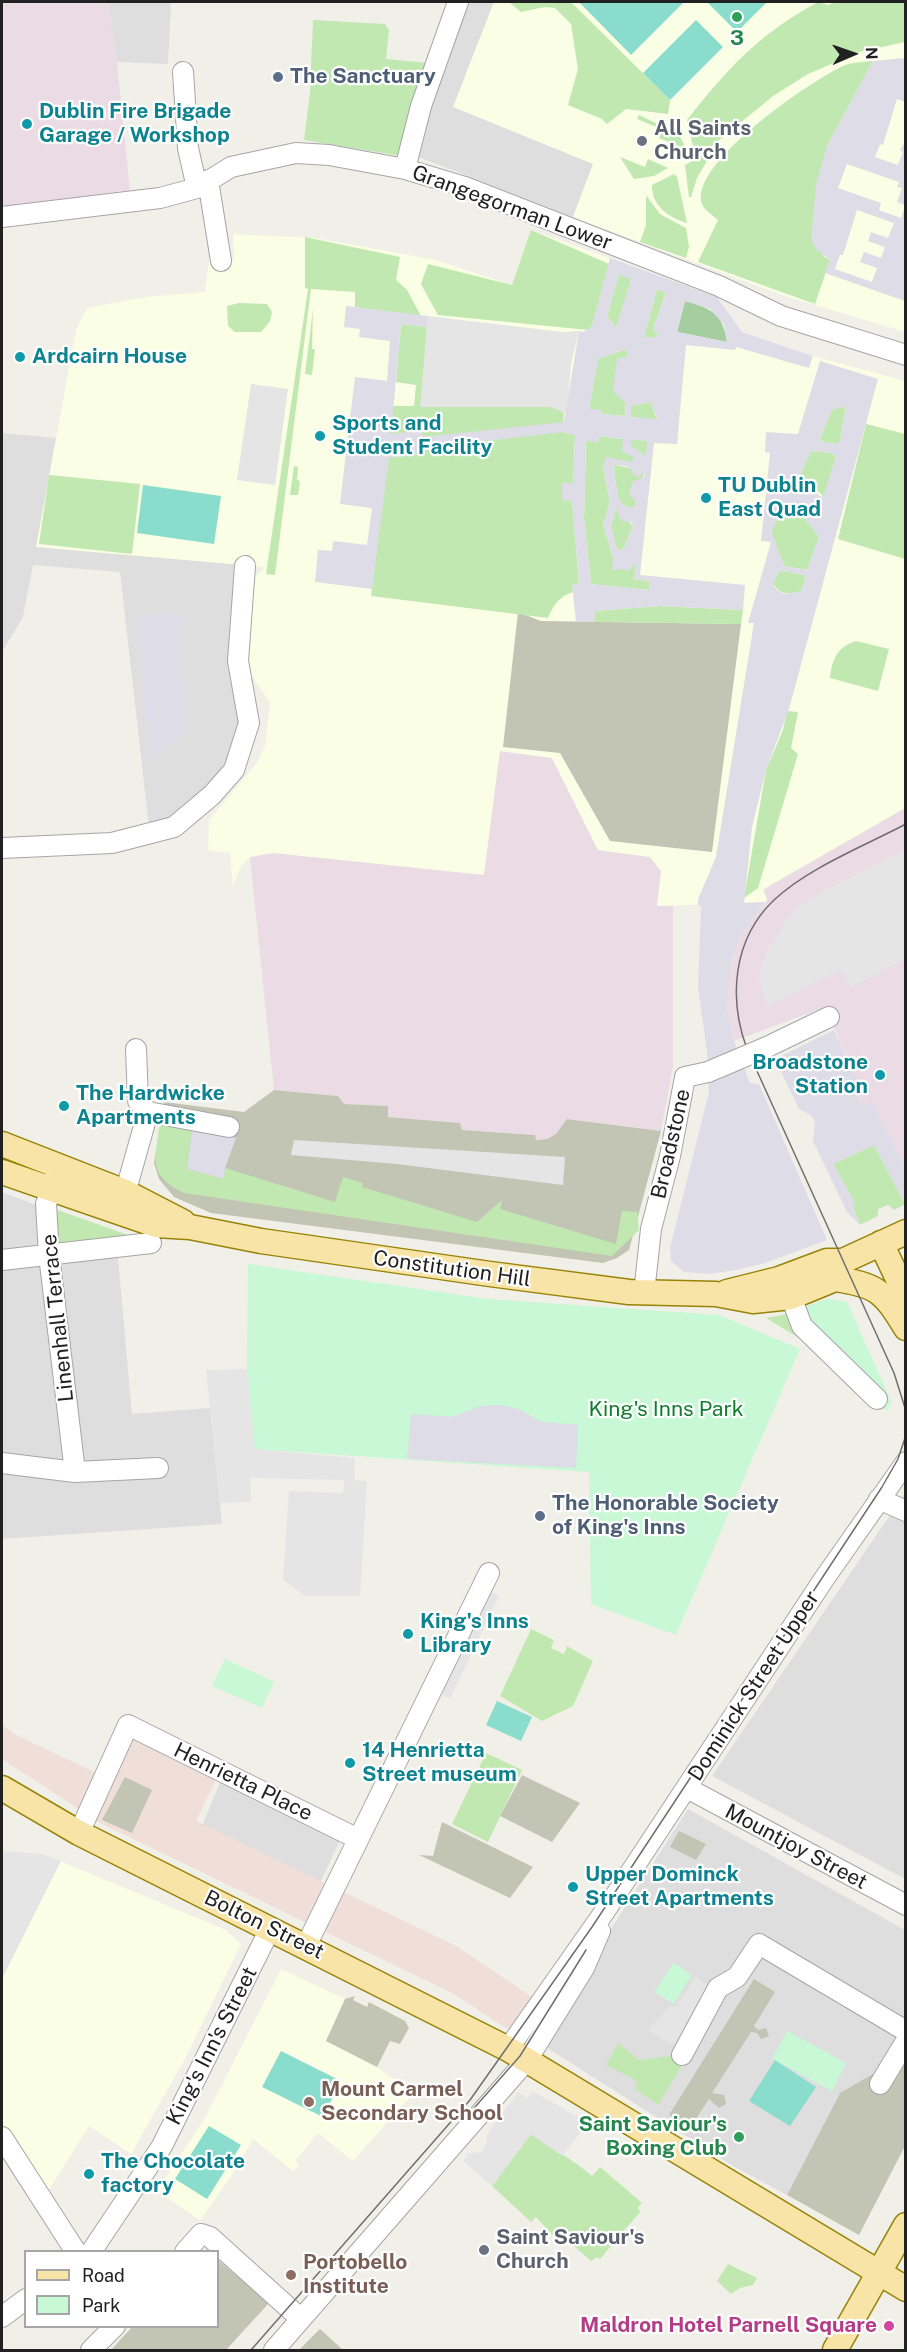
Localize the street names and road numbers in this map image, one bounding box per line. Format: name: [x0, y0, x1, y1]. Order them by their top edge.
street label: Grangegorman Lower: [409, 160, 615, 256]
street label: Broadstone: [646, 1087, 696, 1201]
street label: Linenhall Terrace: [37, 1233, 79, 1403]
street label: Constitution Hill: [372, 1245, 532, 1293]
street label: Dominick Street Upper: [683, 1586, 825, 1786]
street label: Henrietta Place: [170, 1738, 316, 1826]
street label: Mountjoy Street: [721, 1799, 871, 1895]
street label: Bolton Street: [200, 1885, 328, 1965]
street label: King's Inn's Street: [161, 1963, 263, 2129]

